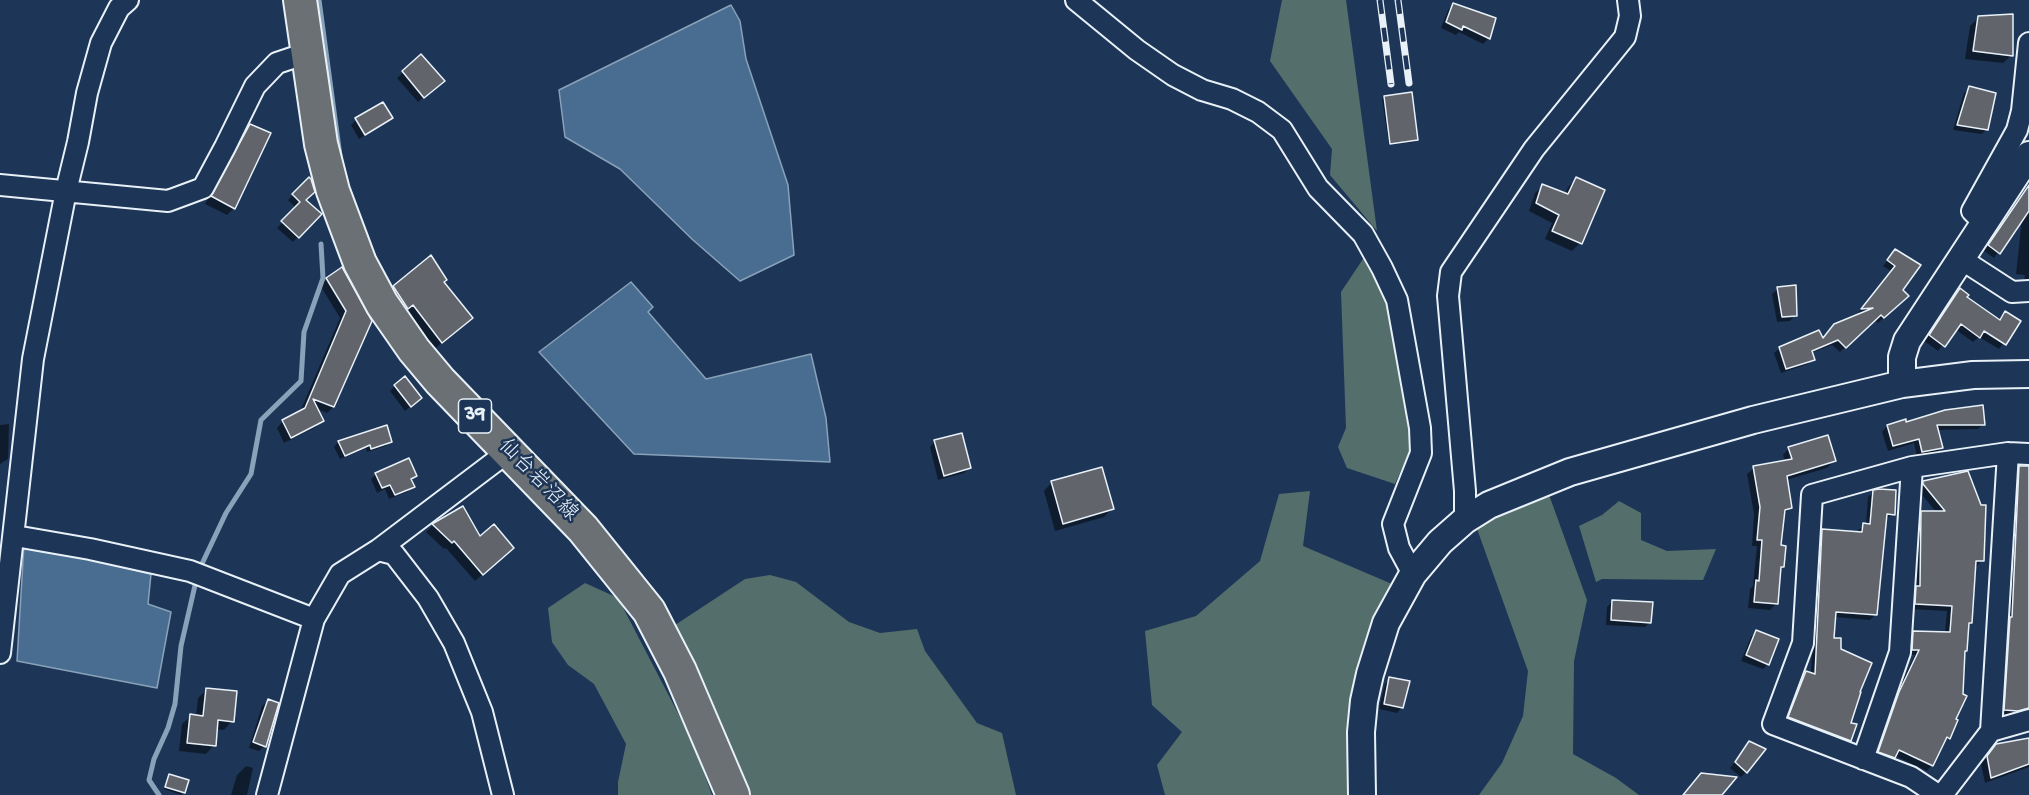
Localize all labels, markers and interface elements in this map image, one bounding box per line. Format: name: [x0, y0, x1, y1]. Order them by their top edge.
road number: 39: [458, 399, 492, 433]
street label: 仙台岩沼線: [491, 434, 583, 528]

